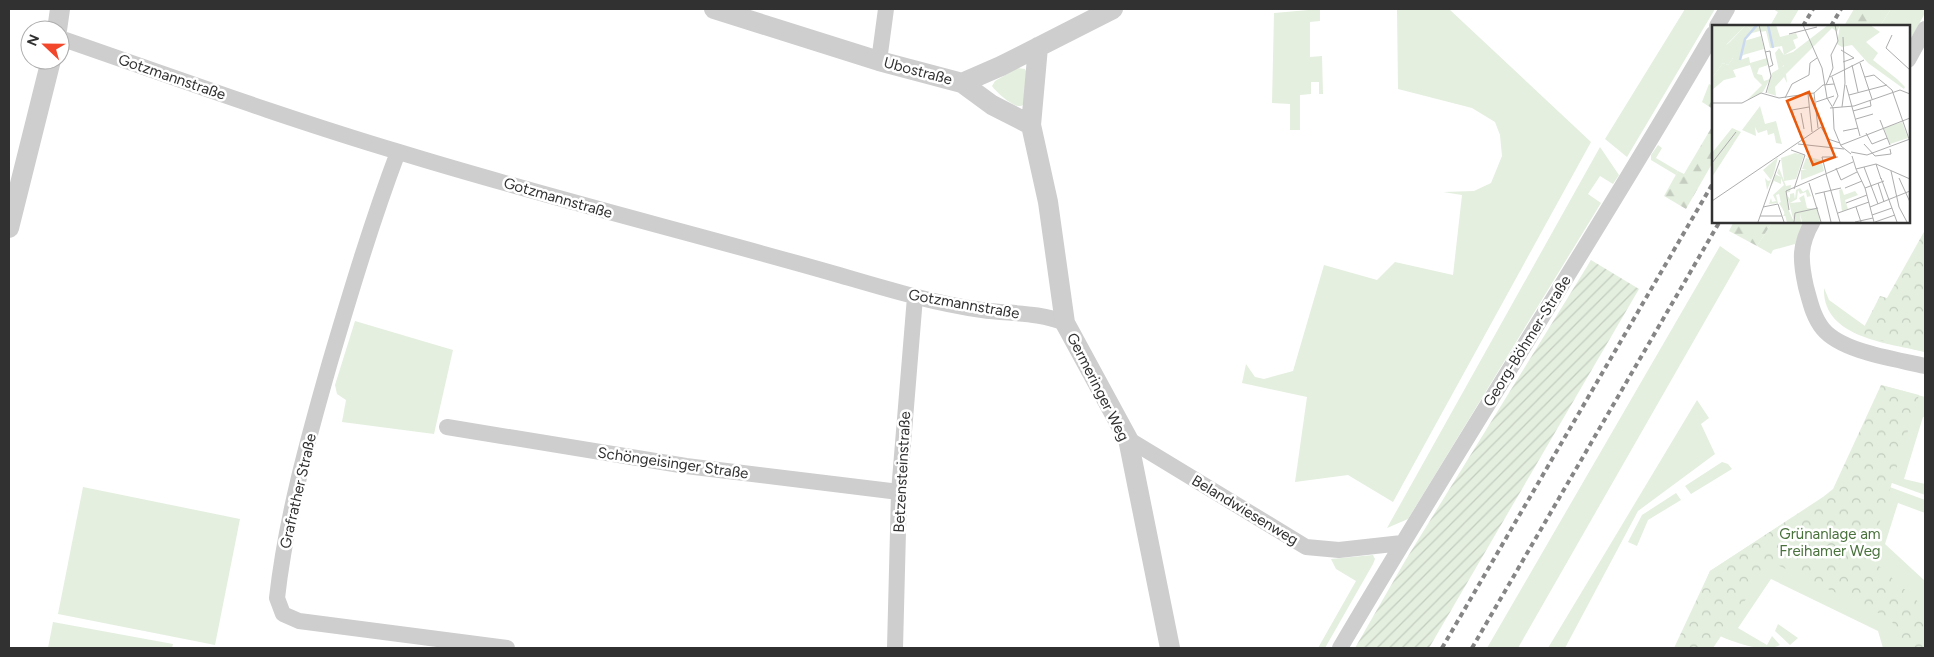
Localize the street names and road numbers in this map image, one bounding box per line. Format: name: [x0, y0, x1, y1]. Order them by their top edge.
street label: Gotzmannstraße: [116, 50, 228, 104]
street label: Ubostraße: [882, 53, 954, 89]
street label: Gotzmannstraße: [502, 174, 614, 222]
street label: Georg-Böhmer-Straße: [1479, 272, 1575, 410]
street label: Gotzmannstraße: [907, 285, 1021, 323]
street label: Germeringer Weg: [1063, 330, 1133, 444]
street label: Betzensteinstraße: [890, 411, 914, 533]
street label: Grafrather Straße: [276, 432, 320, 550]
street label: Schöngeisinger Straße: [596, 444, 750, 482]
street label: Belandwiesenweg: [1189, 471, 1301, 549]

